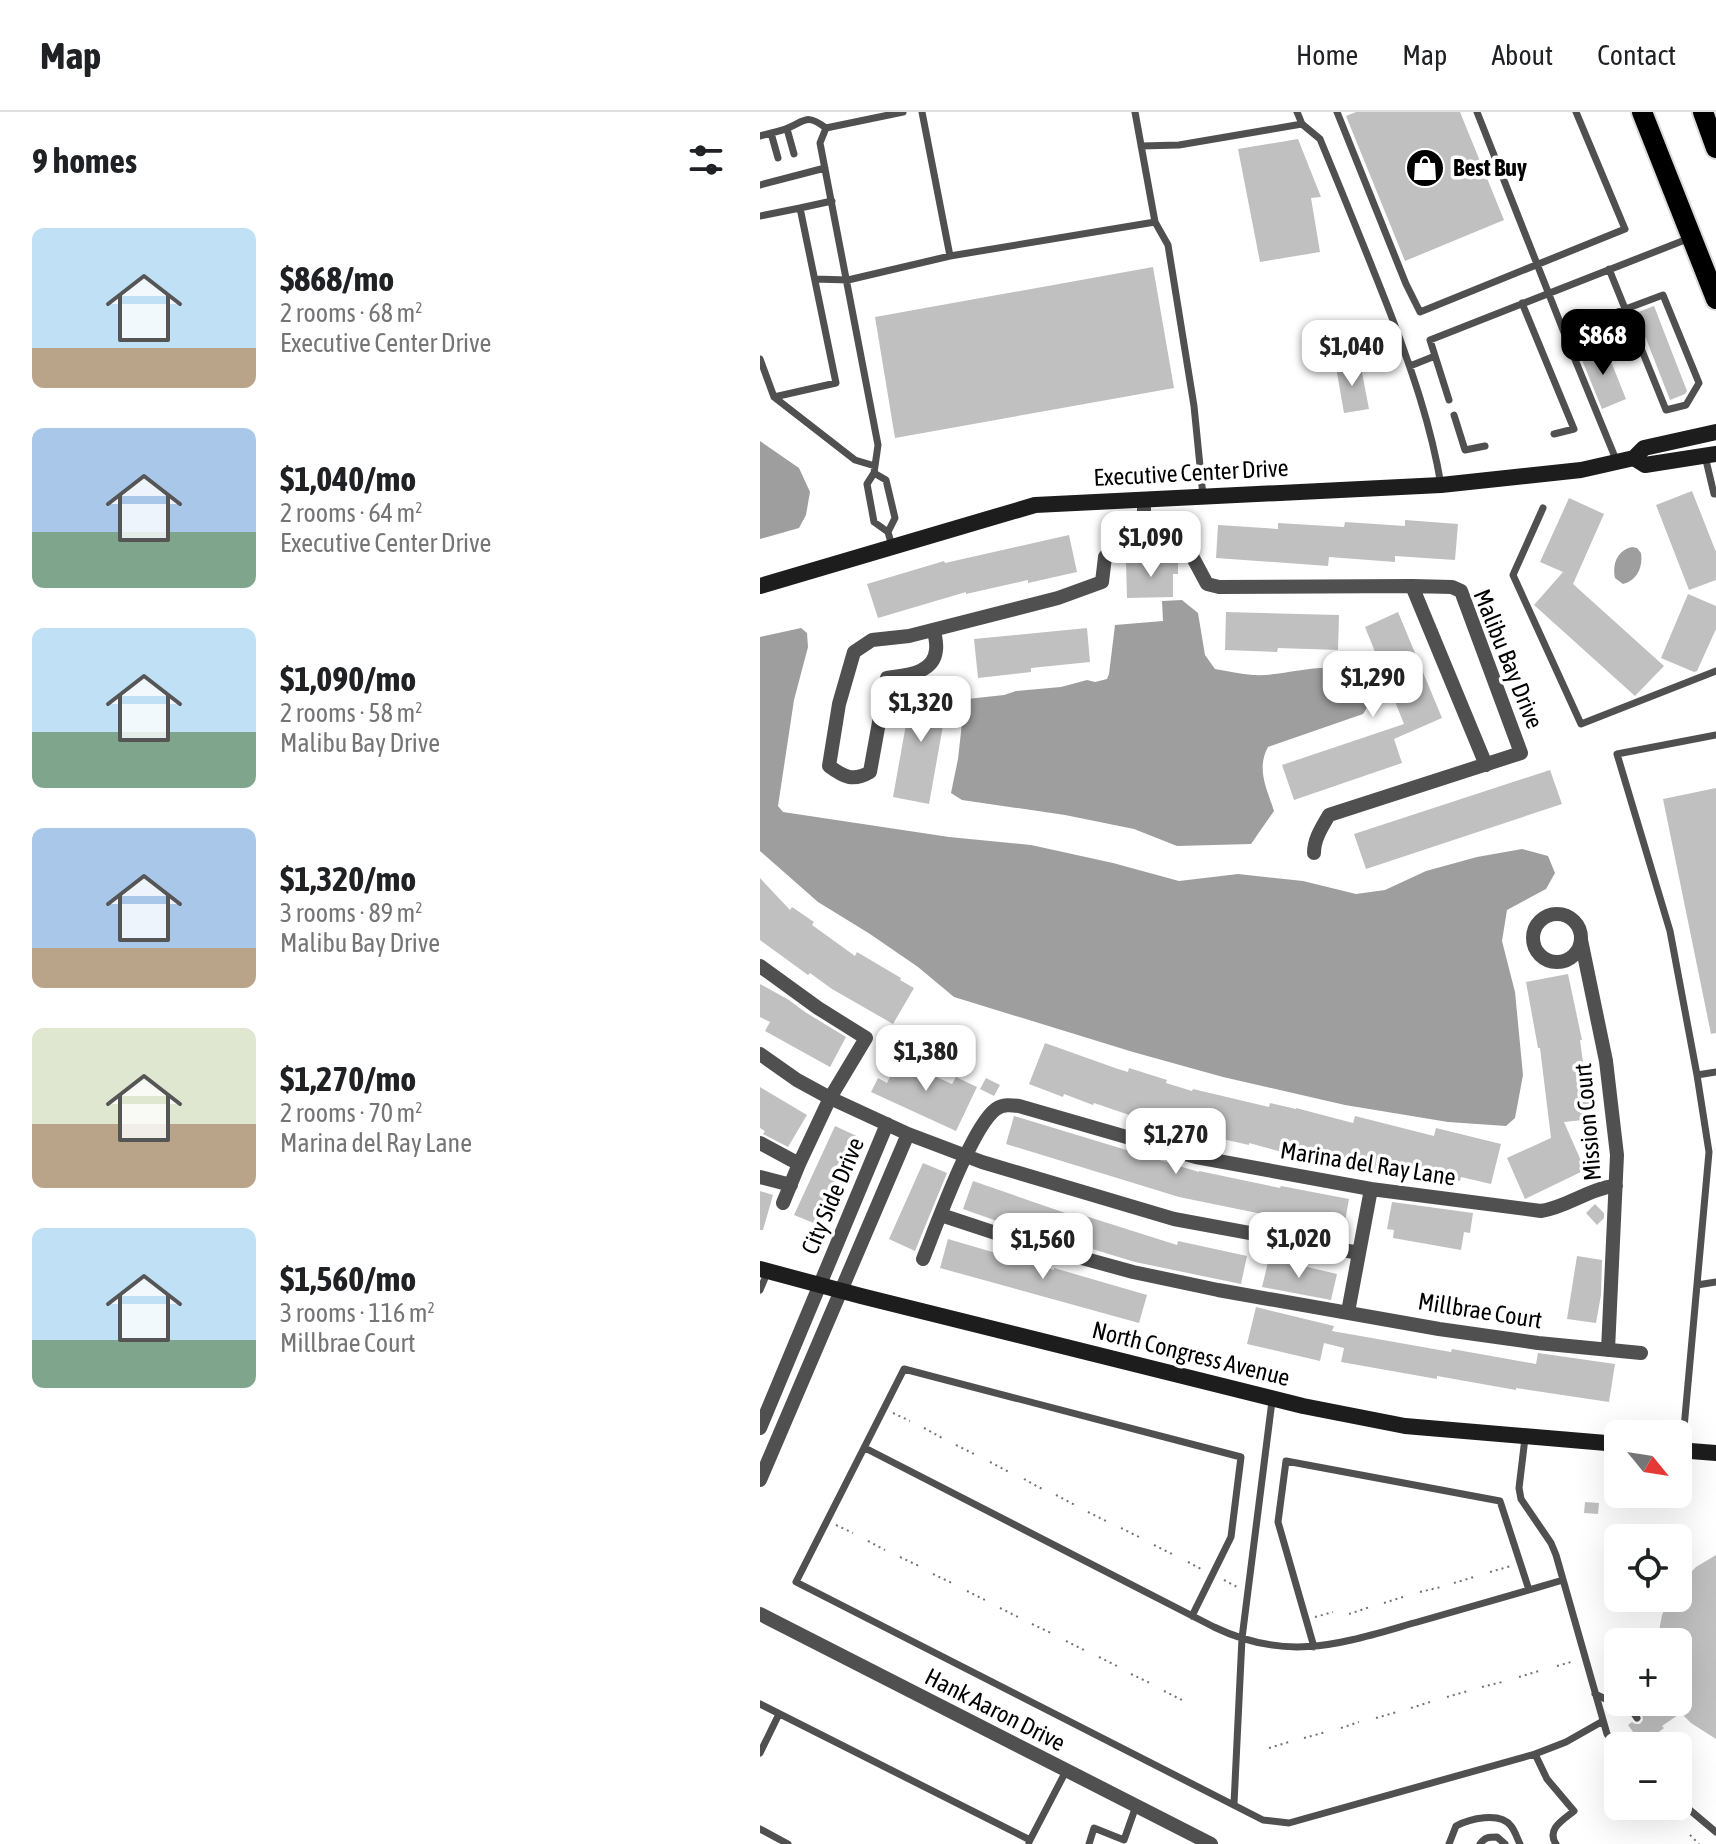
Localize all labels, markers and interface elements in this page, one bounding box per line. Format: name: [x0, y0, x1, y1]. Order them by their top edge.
text: Map: [40, 34, 101, 77]
text: Home: [1296, 39, 1358, 71]
text: Map: [1402, 39, 1447, 71]
text: About: [1491, 39, 1553, 71]
text: Contact: [1597, 39, 1676, 71]
icon: filters: [684, 138, 728, 182]
text: 9 homes: [32, 141, 137, 180]
shop icon: Best Buy: [1404, 147, 1446, 189]
place label: Best Buy: [1453, 154, 1527, 181]
text: $868/mo: [280, 259, 394, 298]
icon: home: [96, 260, 192, 356]
text: 2 rooms · 68 m²: [280, 298, 422, 328]
pin: $868: [1556, 309, 1650, 377]
pin: $1,040: [1287, 320, 1417, 388]
text: $868: [1579, 320, 1627, 350]
text: Executive Center Drive: [280, 328, 491, 358]
text: $1,040: [1320, 331, 1384, 361]
street label: Executive Center Drive: [1093, 454, 1289, 491]
text: $1,040/mo: [280, 459, 416, 498]
icon: home: [96, 460, 192, 556]
text: 2 rooms · 64 m²: [280, 498, 422, 528]
pin: $1,090: [1086, 511, 1216, 579]
text: $1,090: [1119, 522, 1183, 552]
text: Executive Center Drive: [280, 528, 491, 558]
street label: Malibu Bay Drive: [1468, 585, 1549, 732]
pin: $1,290: [1308, 651, 1438, 719]
text: $1,090/mo: [280, 659, 416, 698]
icon: home: [96, 660, 192, 756]
text: $1,290: [1341, 662, 1405, 692]
pin: $1,320: [856, 676, 986, 744]
text: $1,320: [889, 687, 953, 717]
text: 2 rooms · 58 m²: [280, 698, 422, 728]
text: Malibu Bay Drive: [280, 728, 440, 758]
text: $1,320/mo: [280, 859, 416, 898]
icon: home: [96, 860, 192, 956]
text: 3 rooms · 89 m²: [280, 898, 422, 928]
text: Malibu Bay Drive: [280, 928, 440, 958]
pin: $1,380: [861, 1025, 991, 1093]
text: $1,380: [894, 1036, 958, 1066]
text: $1,270/mo: [280, 1059, 416, 1098]
icon: home: [96, 1060, 192, 1156]
street label: Mission Court: [1569, 1062, 1606, 1182]
text: 2 rooms · 70 m²: [280, 1098, 422, 1128]
pin: $1,270: [1111, 1108, 1241, 1176]
text: $1,270: [1144, 1119, 1208, 1149]
text: Marina del Ray Lane: [280, 1128, 472, 1158]
street label: City Side Drive: [796, 1133, 869, 1258]
street label: Marina del Ray Lane: [1278, 1136, 1458, 1191]
pin: $1,020: [1234, 1212, 1364, 1280]
pin: $1,560: [978, 1213, 1108, 1281]
text: $1,020: [1267, 1223, 1331, 1253]
text: $1,560: [1011, 1224, 1075, 1254]
text: $1,560/mo: [280, 1259, 416, 1298]
icon: home: [96, 1260, 192, 1356]
street label: Millbrae Court: [1416, 1287, 1544, 1334]
text: 3 rooms · 116 m²: [280, 1298, 435, 1328]
street label: North Congress Avenue: [1089, 1316, 1293, 1391]
text: Millbrae Court: [280, 1328, 416, 1358]
north arrow: [1604, 1420, 1692, 1508]
map controls: [1604, 1420, 1692, 1820]
button: locate: [1604, 1524, 1692, 1612]
button: +: [1604, 1628, 1692, 1716]
street label: Hank Aaron Drive: [921, 1663, 1070, 1756]
button: −: [1604, 1732, 1692, 1820]

